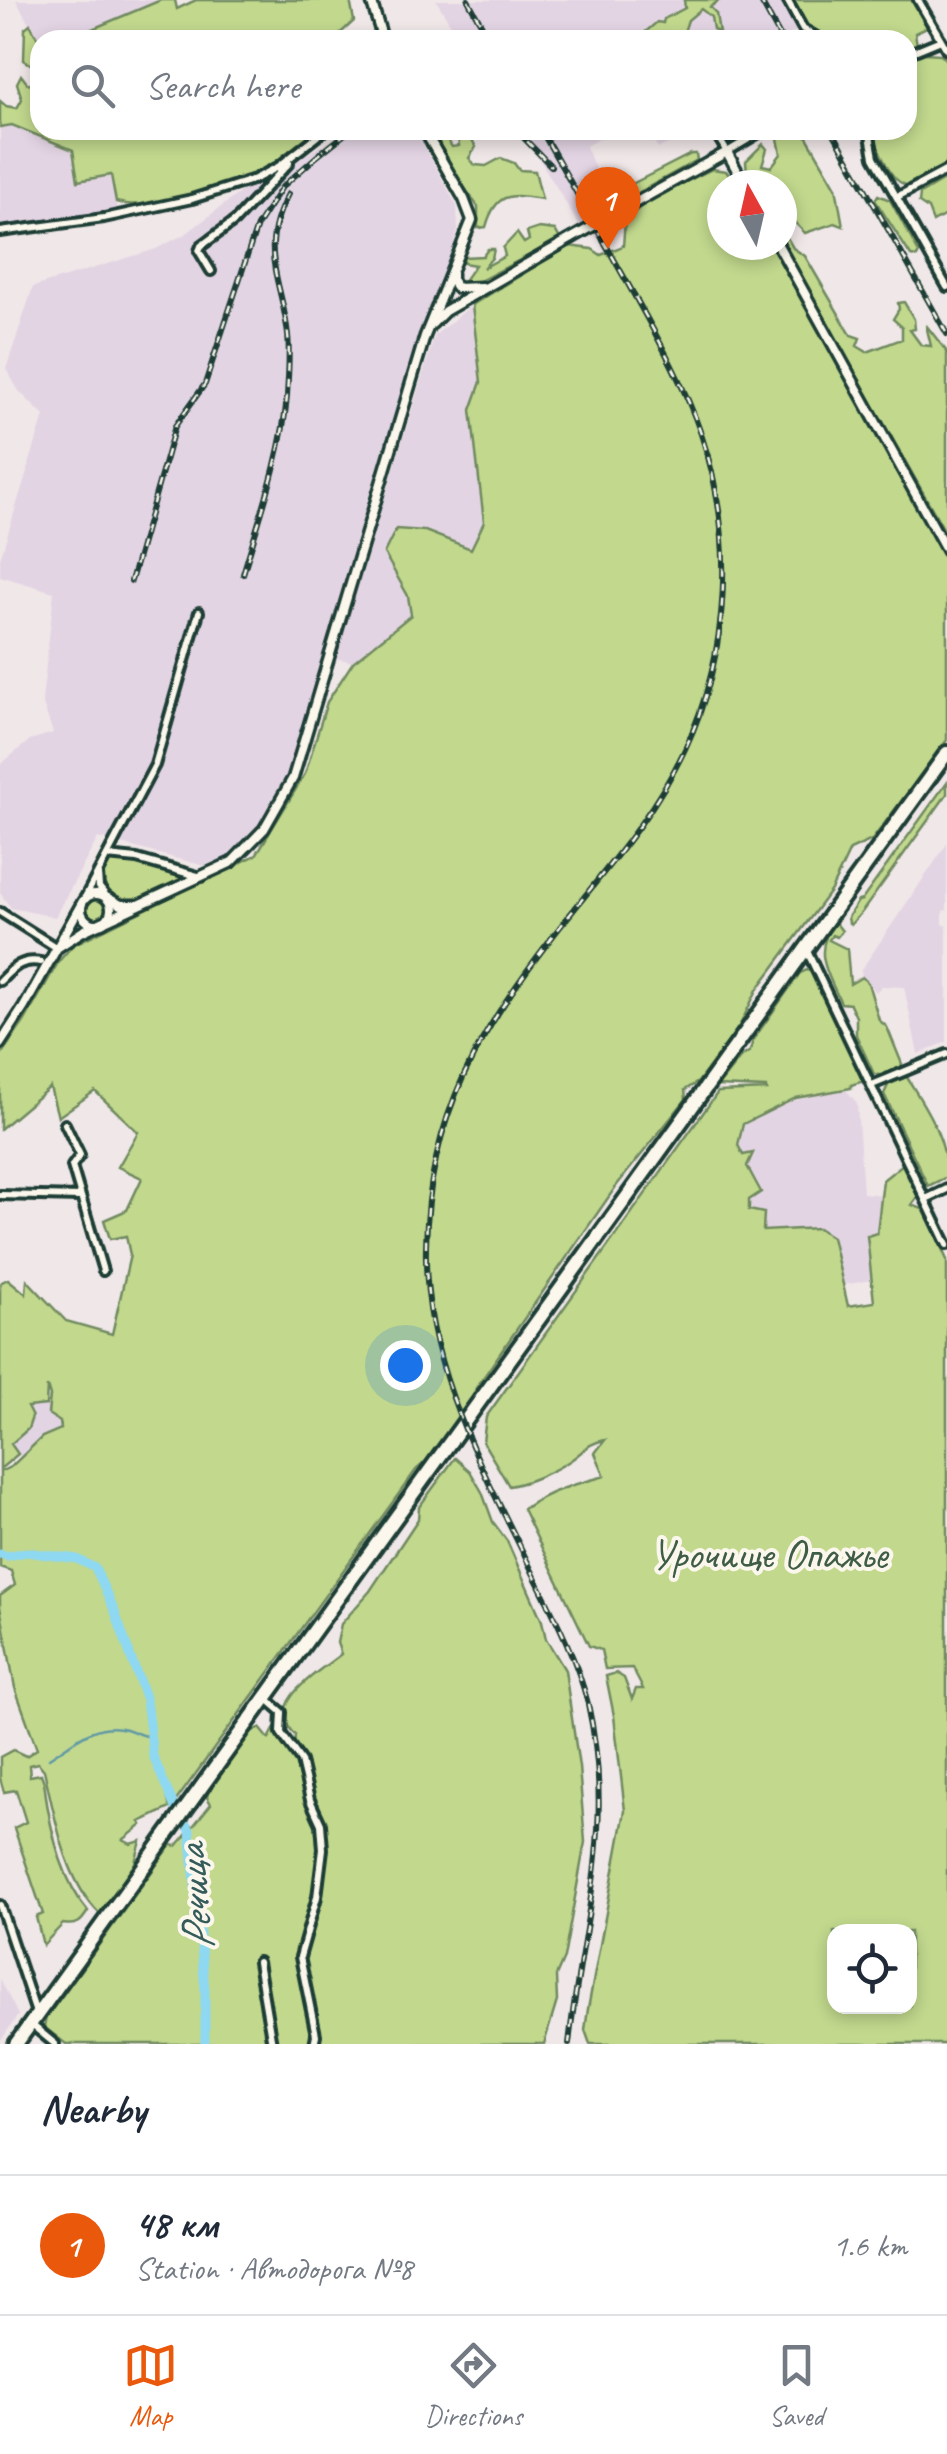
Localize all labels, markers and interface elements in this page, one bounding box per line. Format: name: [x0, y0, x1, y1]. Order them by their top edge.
search box: [30, 30, 917, 140]
icon: search: [65, 58, 120, 113]
text: Search here: [145, 62, 300, 109]
pin: 1: [576, 166, 640, 249]
north arrow: [707, 170, 797, 260]
your location: [380, 1340, 431, 1391]
park label: Урочище Опажье: [651, 1528, 889, 1581]
water label: Речица: [161, 1839, 227, 1953]
map controls: [827, 1924, 917, 2014]
button: locate: [827, 1924, 917, 2014]
text: Nearby: [40, 2083, 146, 2136]
text: 48 км: [135, 2201, 218, 2248]
text: 1: [65, 2225, 80, 2266]
text: 1.6 km: [833, 2225, 907, 2266]
text: Station · Автодорога №8: [135, 2248, 413, 2289]
tab: Map: [123, 2338, 178, 2433]
tab: Directions: [425, 2338, 522, 2433]
tab: Saved: [769, 2338, 824, 2433]

